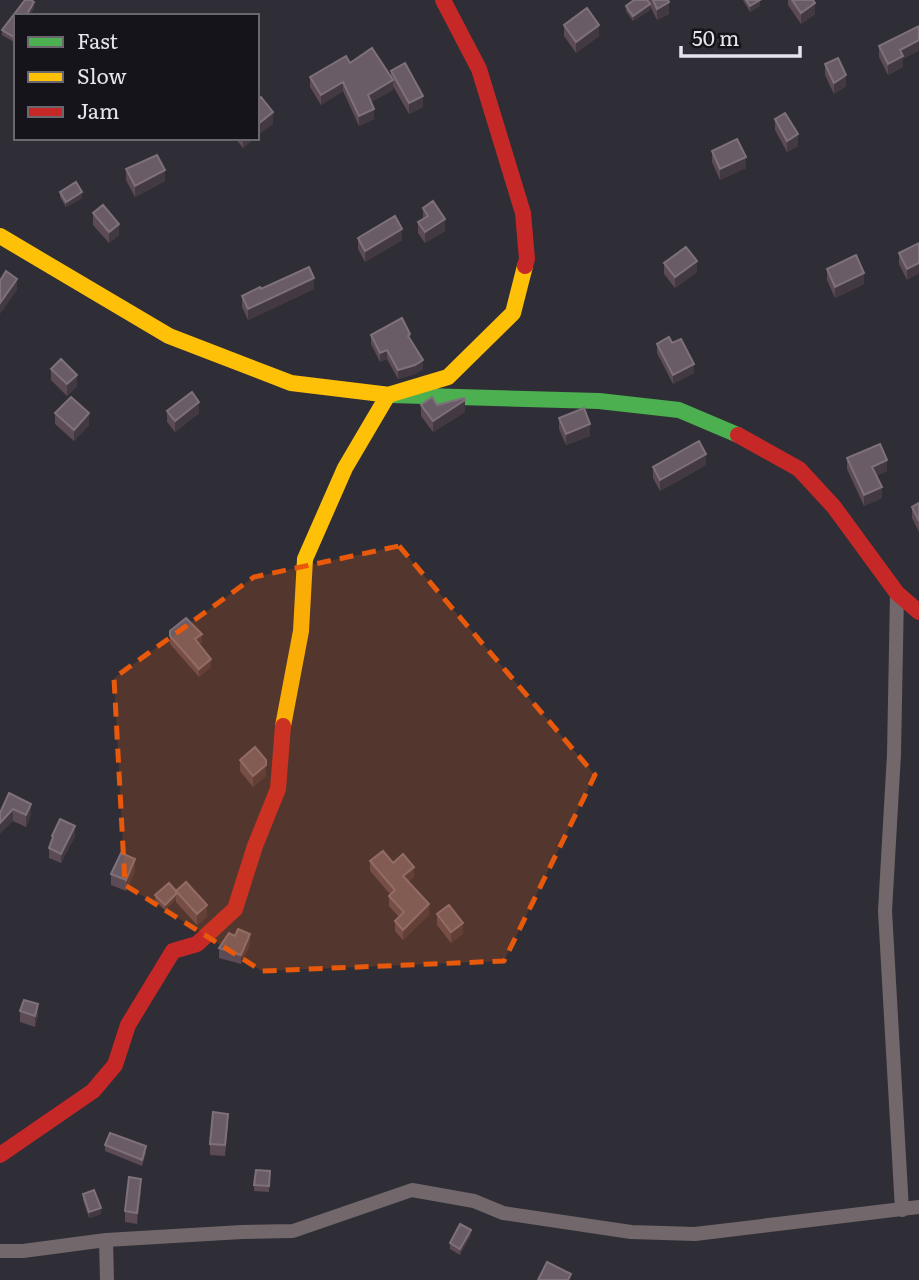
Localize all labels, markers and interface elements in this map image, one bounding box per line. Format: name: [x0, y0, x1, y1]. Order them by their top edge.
legend: [14, 14, 259, 140]
scale bar: [681, 14, 800, 58]
text: 50 m: [692, 21, 739, 52]
text: Fast: [77, 24, 118, 55]
text: Slow: [77, 59, 127, 90]
text: Jam: [77, 94, 119, 125]

